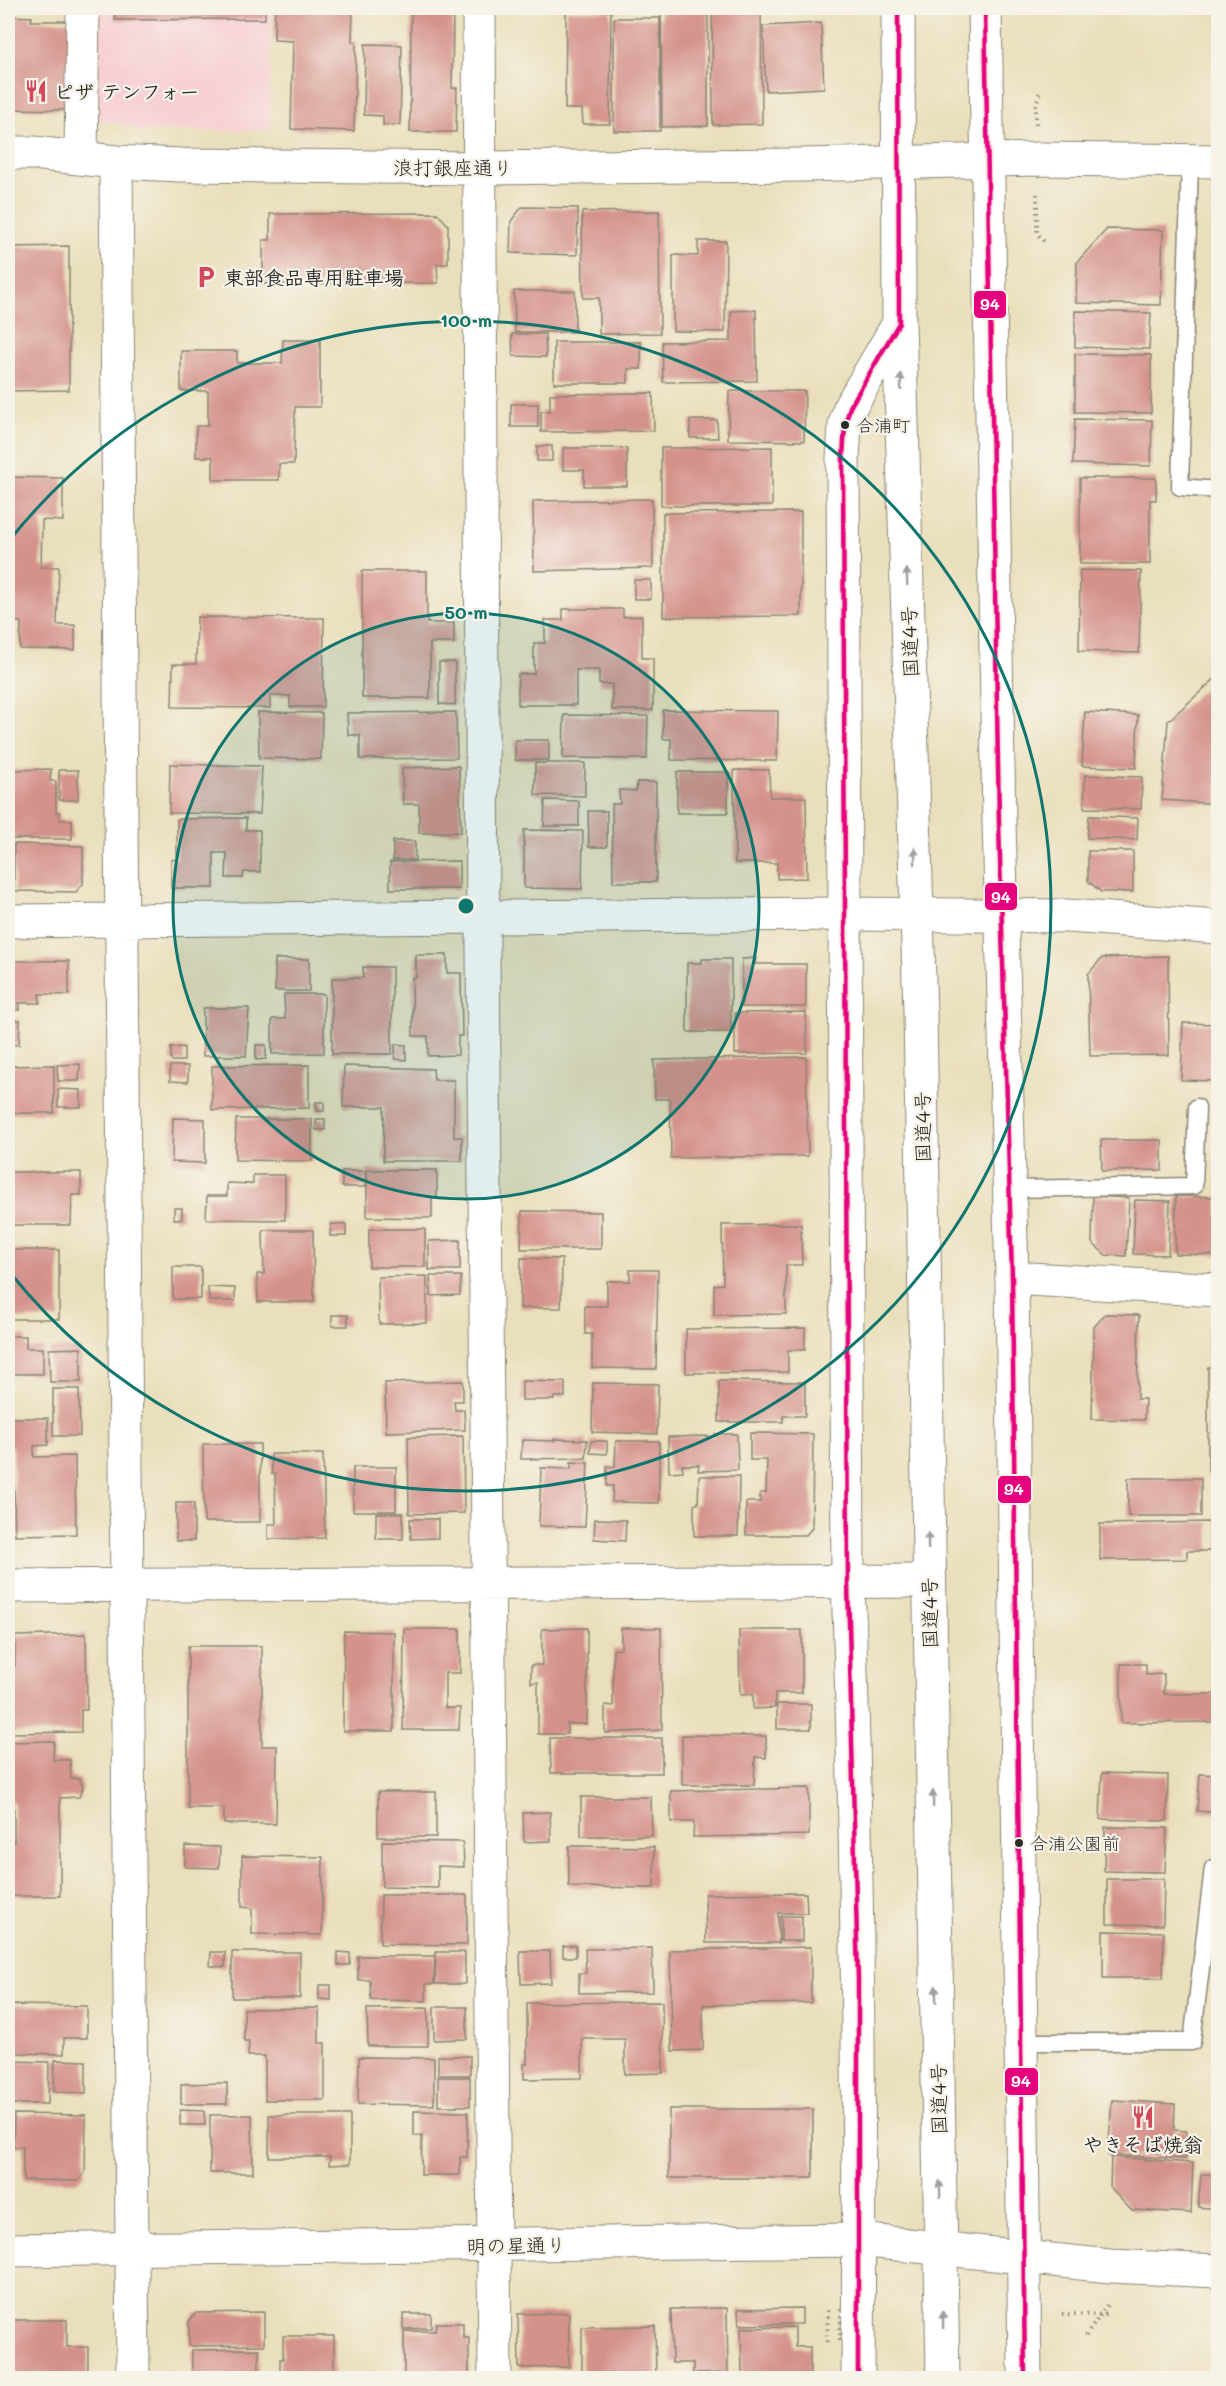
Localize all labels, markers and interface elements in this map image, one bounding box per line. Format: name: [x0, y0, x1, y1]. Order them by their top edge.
restaurant icon: ピザ テンフォー: [23, 78, 49, 104]
place label: ピザ テンフォー: [54, 78, 200, 104]
street label: 浪打銀座通り: [393, 154, 513, 180]
parking icon: 東部食品専用駐車場: [193, 264, 219, 290]
place label: 東部食品専用駐車場: [224, 264, 404, 290]
line badge: 94: [973, 290, 1007, 319]
text: 94: [980, 293, 1000, 314]
text: 100 m: [440, 308, 492, 332]
one-way arrow: [896, 372, 905, 391]
place label: 合浦町: [856, 413, 910, 437]
marker: 合浦町: [839, 419, 851, 431]
one-way arrow: [902, 567, 911, 586]
text: 50 m: [445, 600, 487, 624]
street label: 国道4号: [895, 606, 923, 678]
one-way arrow: [910, 846, 920, 865]
line badge: 94: [984, 882, 1018, 911]
text: 94: [991, 886, 1011, 907]
centre of rings: [456, 896, 476, 916]
street label: 国道4号: [908, 1091, 936, 1163]
line badge: 94: [997, 1475, 1032, 1504]
text: 94: [1004, 1478, 1024, 1499]
one-way arrow: [923, 1532, 933, 1551]
street label: 国道4号: [915, 1577, 943, 1649]
one-way arrow: [928, 1789, 937, 1808]
place label: 合浦公園前: [1030, 1831, 1120, 1855]
marker: 合浦公園前: [1013, 1837, 1025, 1849]
one-way arrow: [932, 1984, 941, 2003]
street label: 国道4号: [924, 2063, 952, 2135]
line badge: 94: [1004, 2067, 1039, 2096]
text: 94: [1011, 2070, 1031, 2091]
restaurant icon: やきそば焼翁: [1130, 2104, 1156, 2130]
place label: やきそば焼翁: [1083, 2131, 1203, 2157]
one-way arrow: [936, 2179, 945, 2198]
street label: 明の星通り: [466, 2231, 566, 2259]
one-way arrow: [938, 2311, 948, 2330]

